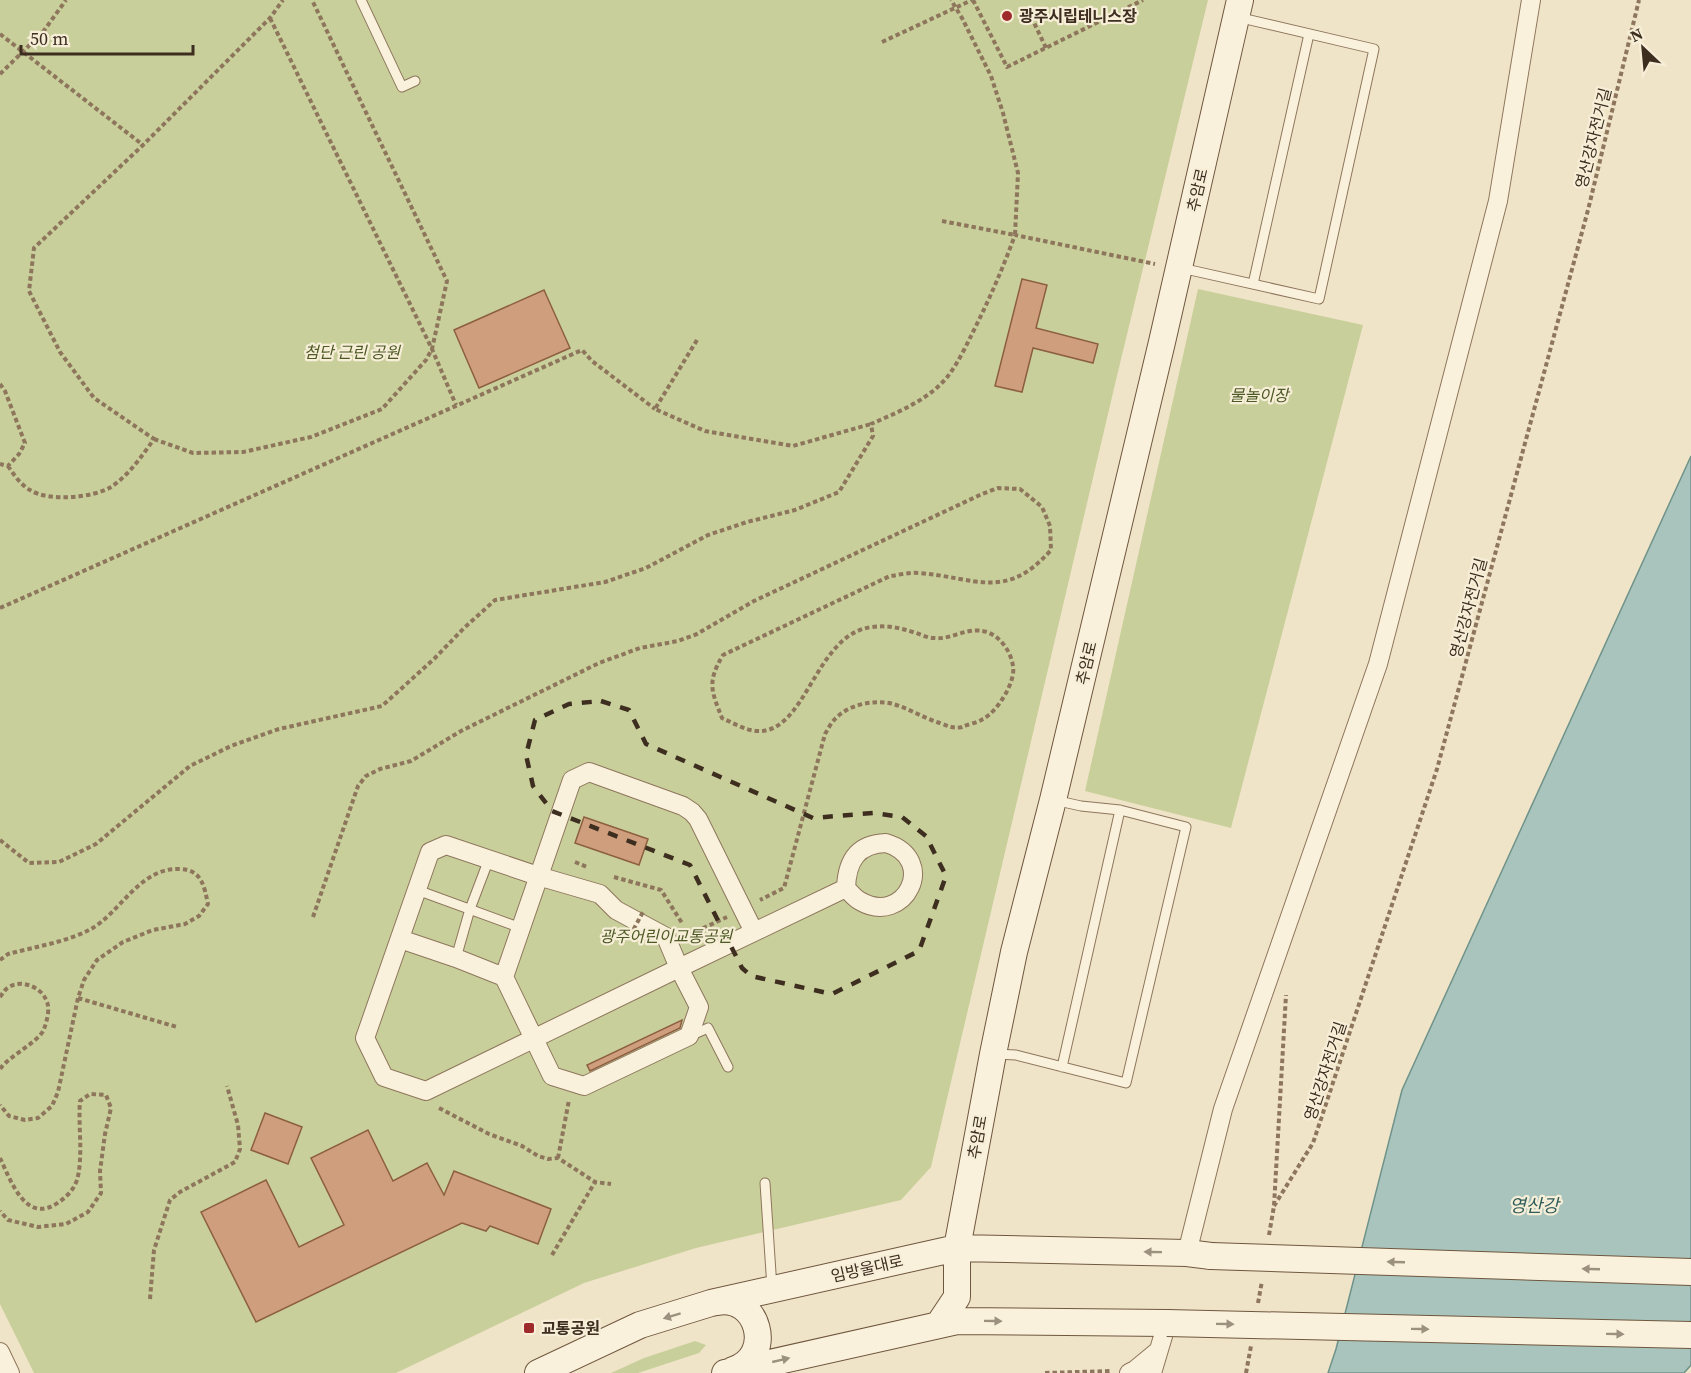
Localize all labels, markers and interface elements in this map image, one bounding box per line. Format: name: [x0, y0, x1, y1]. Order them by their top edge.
place label: 광주시립테니스장: [1019, 5, 1137, 27]
marker: 광주시립테니스장: [1000, 9, 1014, 23]
scale bar: [21, 18, 194, 56]
north arrow: [1613, 18, 1673, 78]
text: N: [1626, 22, 1647, 47]
text: 50 m: [30, 26, 68, 51]
street label: 영산강자전거길: [1570, 85, 1616, 191]
street label: 추암로: [1181, 166, 1213, 214]
park label: 첨단 근린 공원: [304, 341, 401, 363]
park label: 물놀이장: [1230, 384, 1291, 406]
street label: 영산강자전거길: [1444, 555, 1492, 661]
street label: 추암로: [1070, 639, 1102, 687]
park label: 광주어린이교통공원: [600, 925, 734, 947]
street label: 영산강자전거길: [1299, 1019, 1351, 1123]
street label: 추암로: [962, 1113, 992, 1161]
water label: 영산강: [1509, 1193, 1561, 1218]
one-way arrow: [1143, 1248, 1162, 1257]
street label: 임방울대로: [829, 1249, 906, 1287]
one-way arrow: [1386, 1258, 1405, 1267]
one-way arrow: [1581, 1264, 1600, 1274]
one-way arrow: [663, 1311, 681, 1321]
one-way arrow: [984, 1316, 1003, 1326]
place label: 교통공원: [541, 1317, 600, 1339]
one-way arrow: [1216, 1319, 1235, 1329]
marker: 교통공원: [522, 1321, 536, 1335]
one-way arrow: [1411, 1324, 1430, 1334]
one-way arrow: [1606, 1329, 1625, 1338]
one-way arrow: [772, 1354, 791, 1364]

